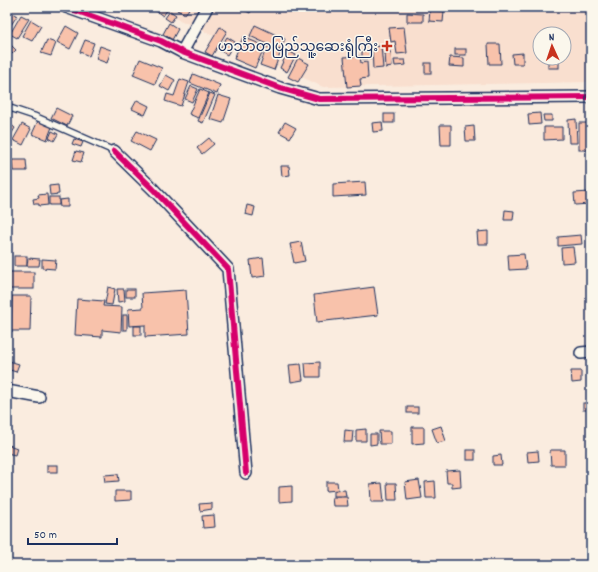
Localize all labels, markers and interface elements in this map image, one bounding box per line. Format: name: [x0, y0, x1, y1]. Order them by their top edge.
north arrow: [532, 26, 572, 66]
text: N: [548, 30, 555, 46]
place label: ဟင်္သာတပြည်သူ့ဆေးရုံကြီး: [218, 36, 378, 58]
marker: ဟင်္သာတပြည်သူ့ဆေးရုံကြီး: [381, 40, 393, 52]
scale bar: [28, 520, 117, 546]
text: 50 m: [34, 527, 57, 544]

